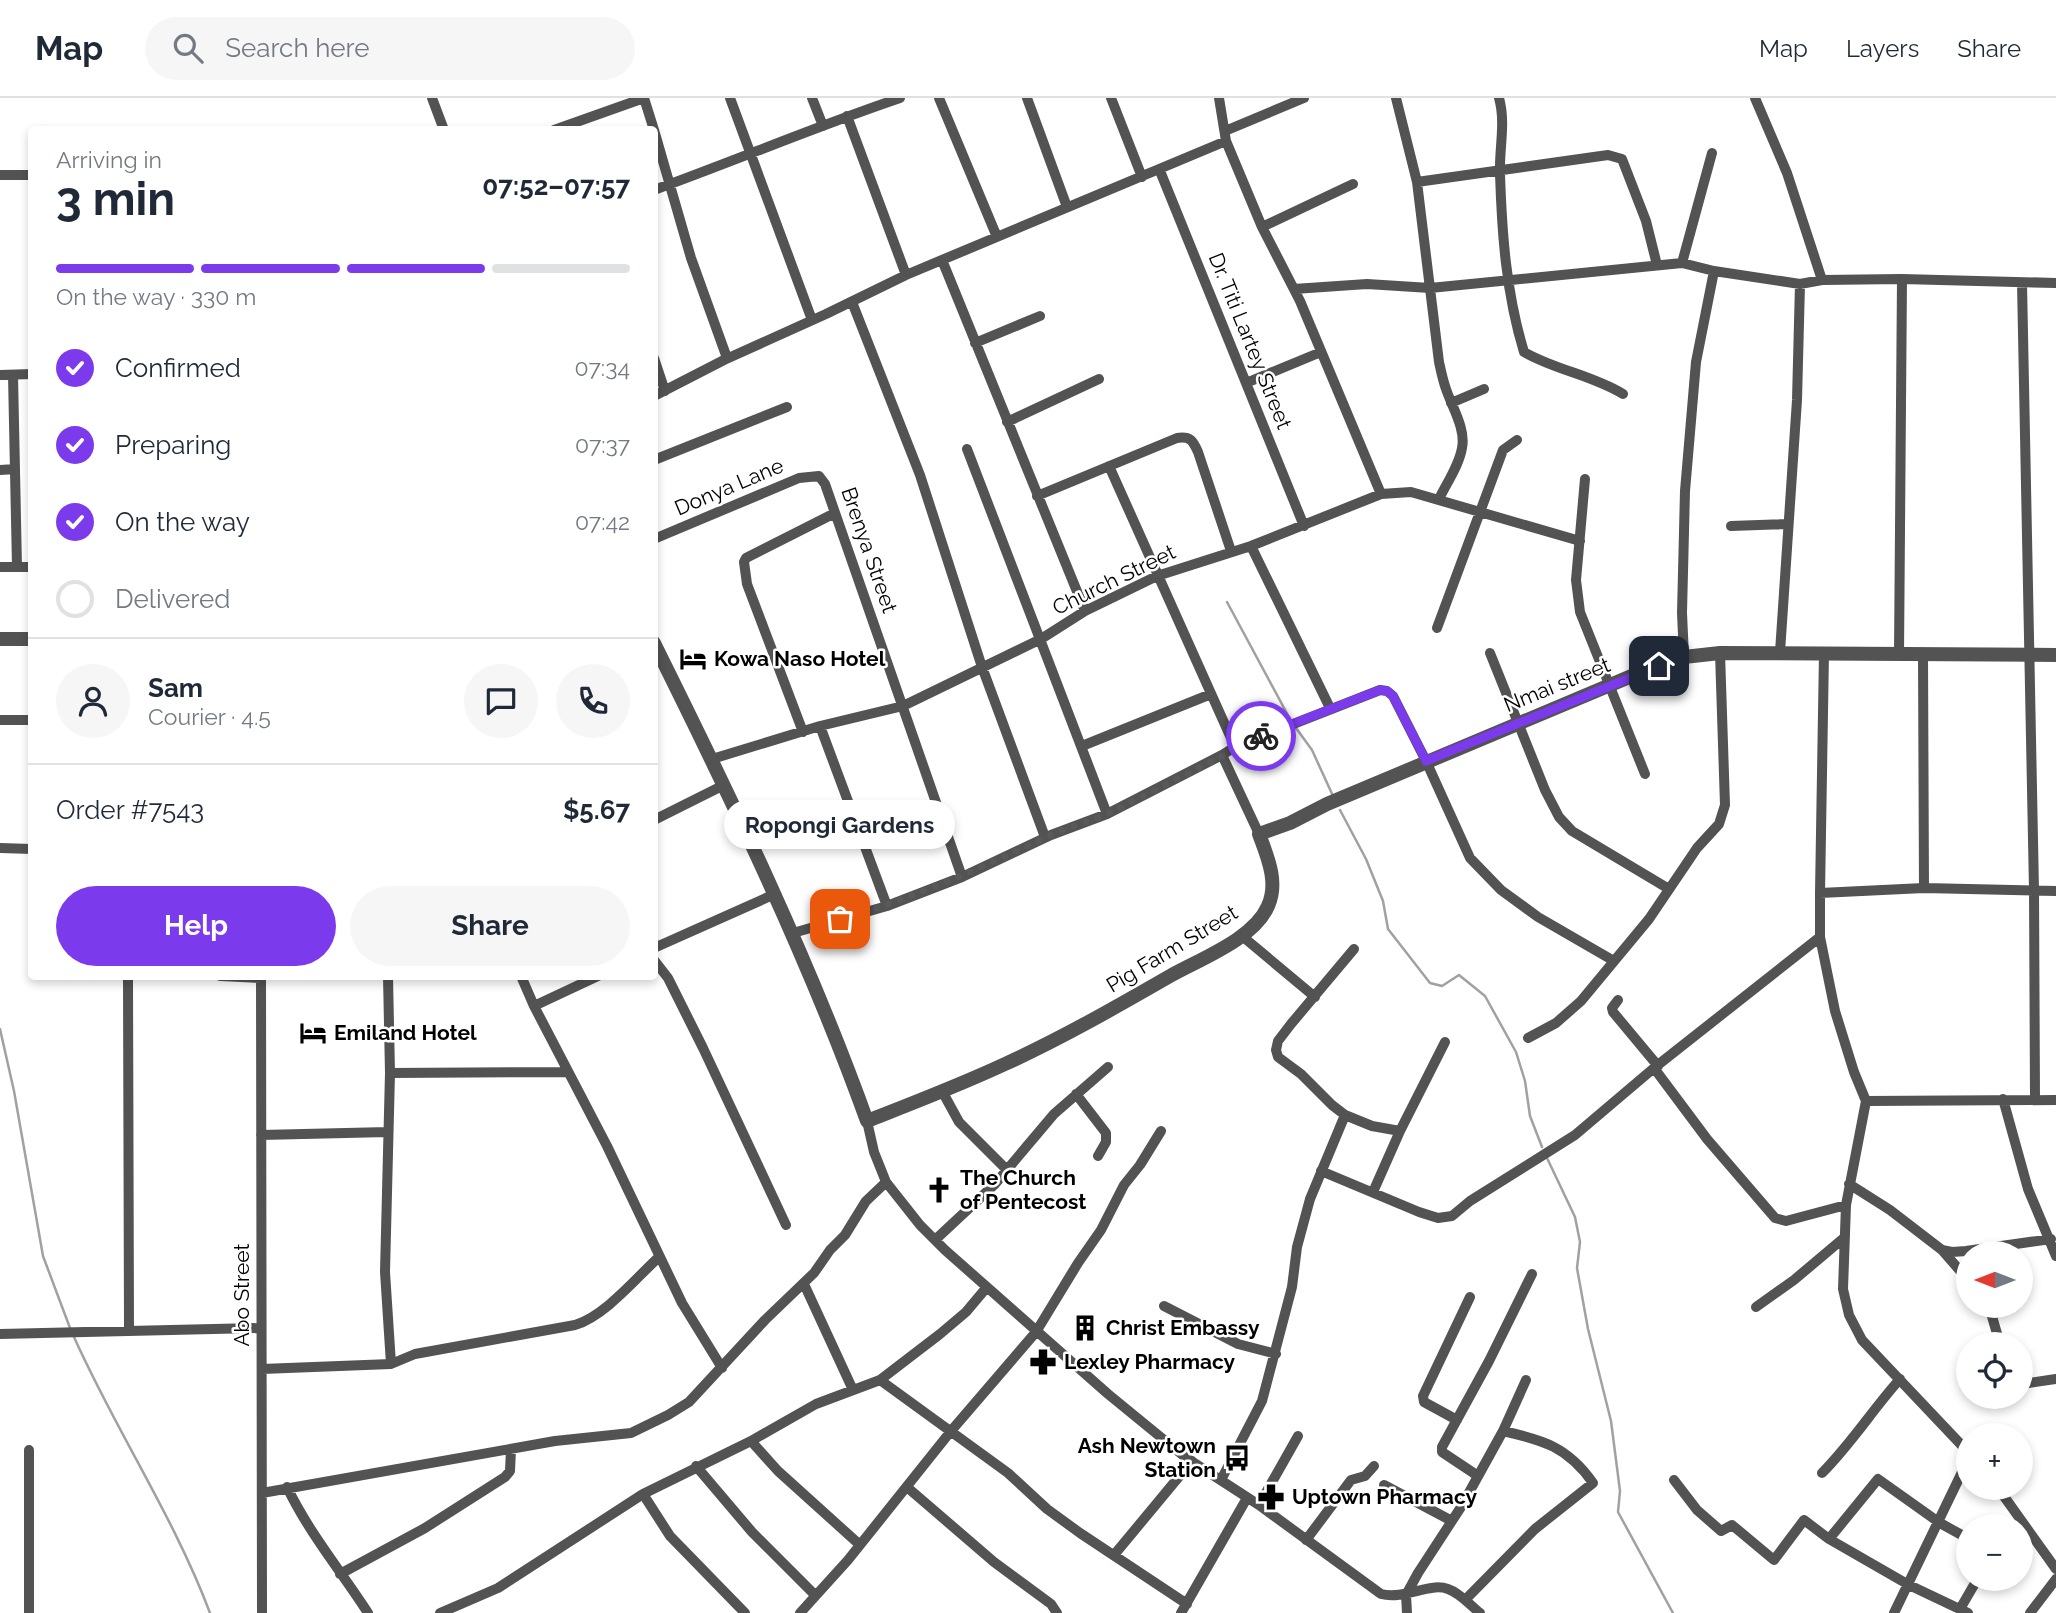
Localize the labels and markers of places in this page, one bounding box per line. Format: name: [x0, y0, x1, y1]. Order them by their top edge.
pin: [1629, 636, 1689, 696]
hotel icon: Kowa Naso Hotel: [678, 644, 708, 674]
place label: Kowa Naso Hotel: [714, 646, 886, 671]
callout: Ropongi Gardens: [724, 800, 956, 849]
pin: [810, 889, 870, 949]
hotel icon: Emiland Hotel: [298, 1018, 328, 1048]
place label: Emiland Hotel: [334, 1020, 477, 1045]
place label: The Church of Pentecost: [960, 1165, 1086, 1214]
church icon: The Church of Pentecost: [924, 1175, 954, 1205]
building icon: Christ Embassy: [1070, 1313, 1100, 1343]
place label: Christ Embassy: [1106, 1315, 1260, 1340]
pharmacy icon: Lexley Pharmacy: [1028, 1347, 1058, 1377]
place label: Lexley Pharmacy: [1064, 1349, 1236, 1374]
place label: Ash Newtown Station: [1078, 1433, 1216, 1482]
bus stop icon: Ash Newtown Station: [1222, 1443, 1252, 1473]
pharmacy icon: Uptown Pharmacy: [1256, 1482, 1286, 1512]
place label: Uptown Pharmacy: [1292, 1484, 1478, 1509]

